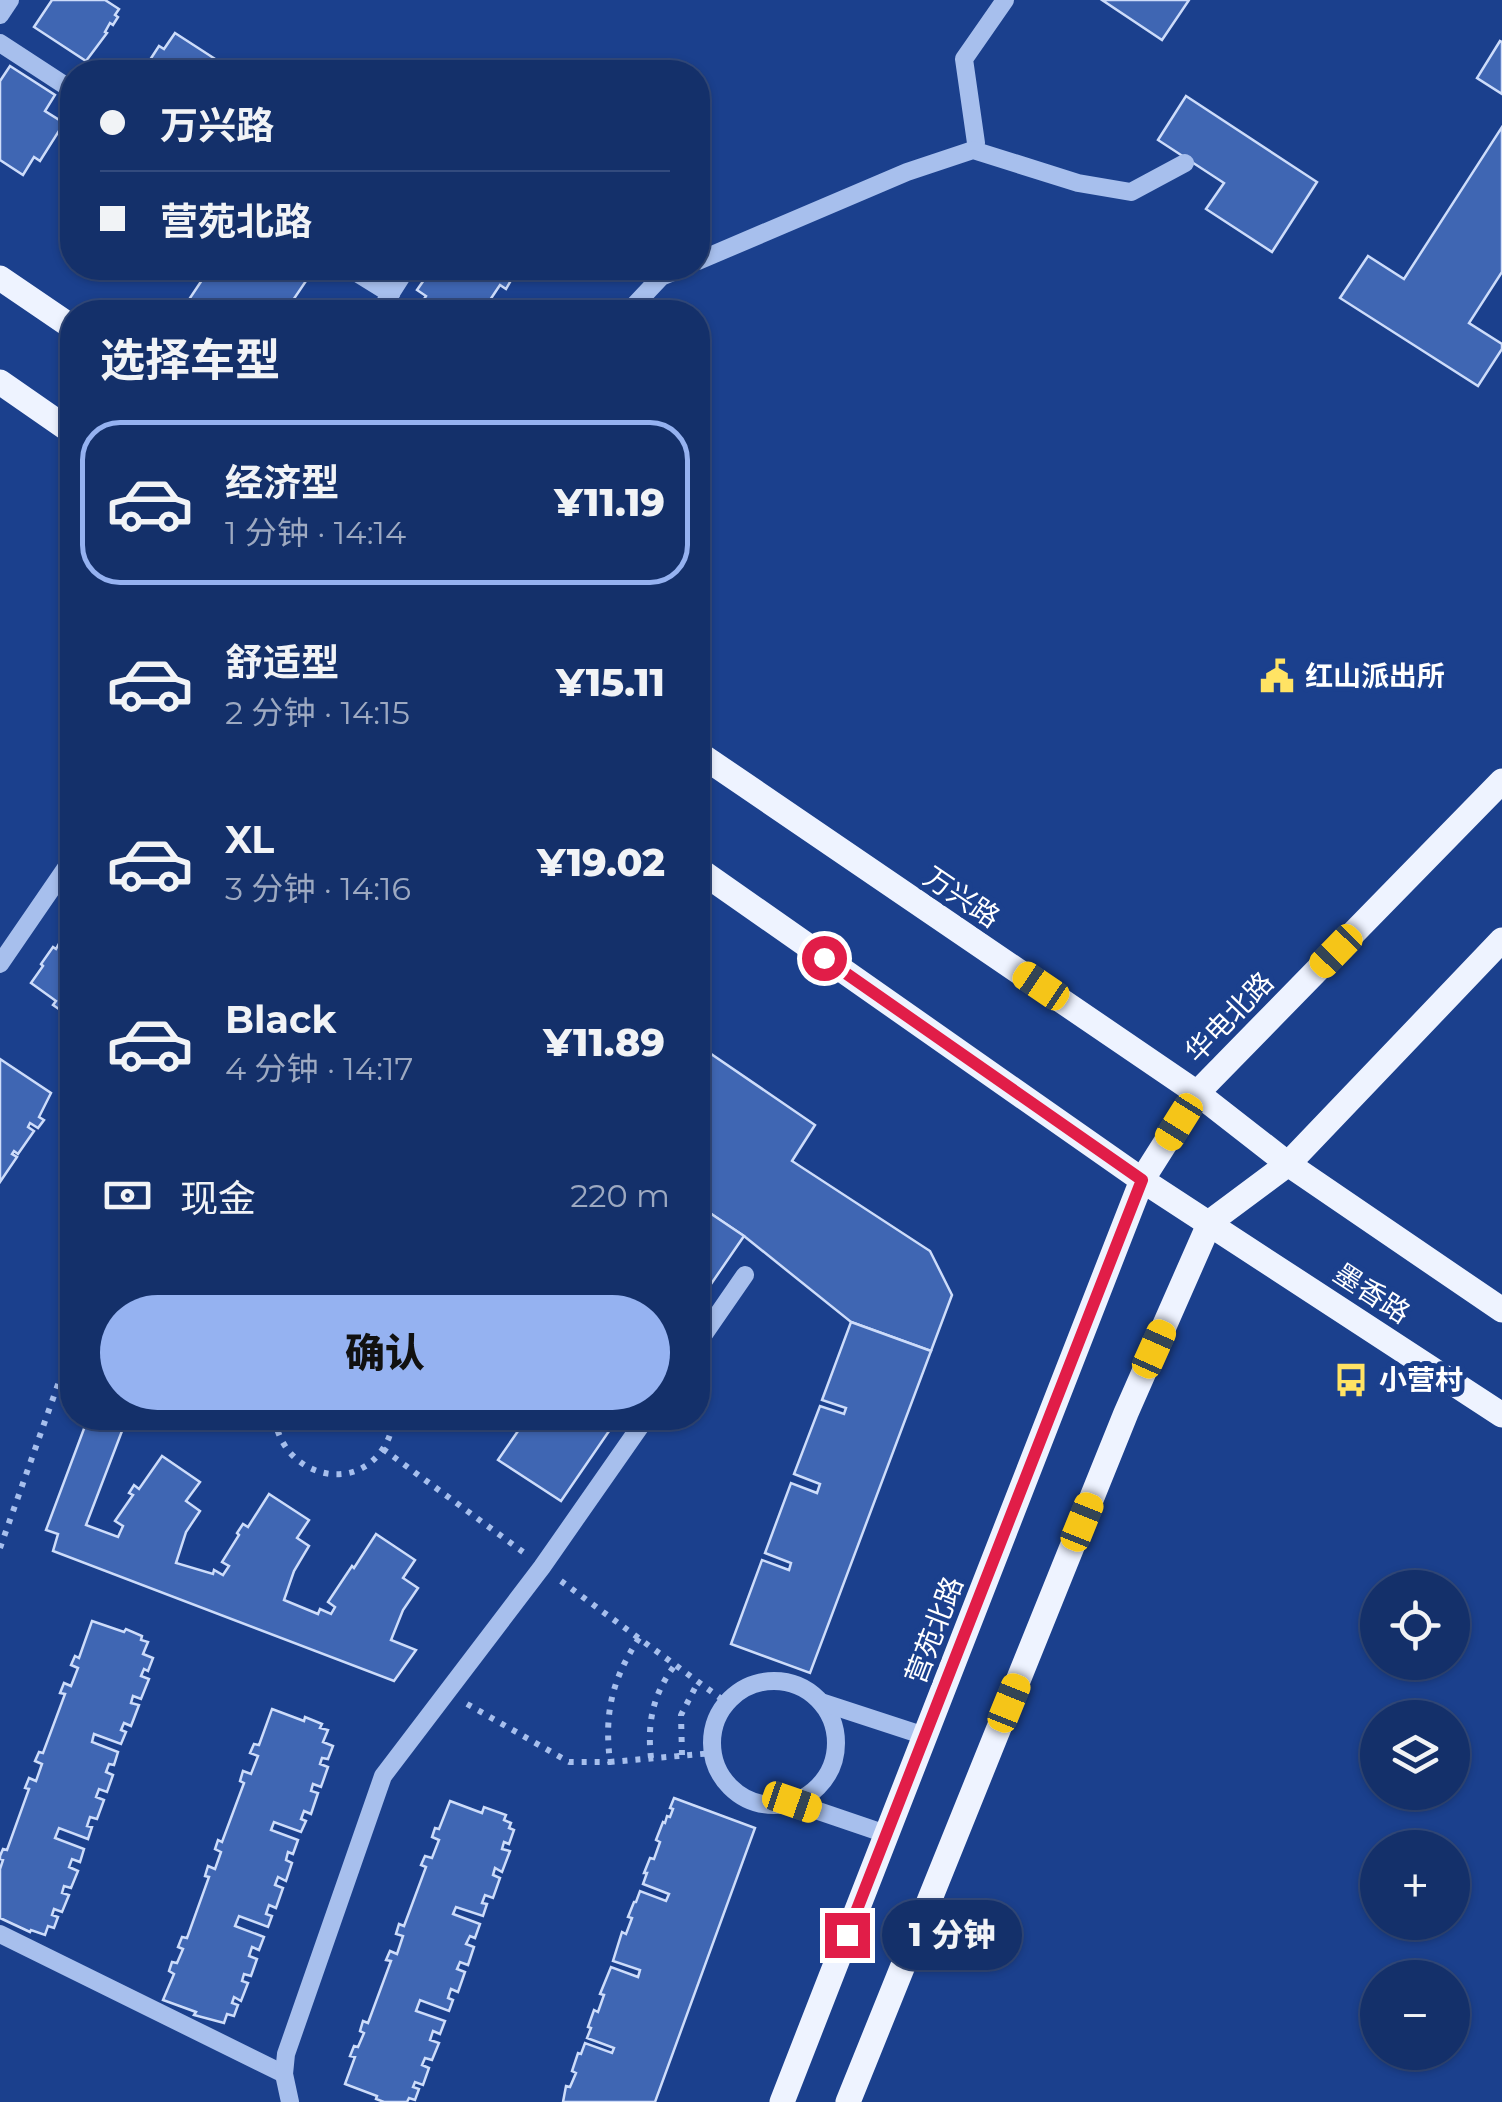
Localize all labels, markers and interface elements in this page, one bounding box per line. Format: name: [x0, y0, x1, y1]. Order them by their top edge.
text: 万兴路: [160, 102, 274, 149]
text: 营苑北路: [160, 198, 312, 245]
text: 选择车型: [100, 332, 280, 387]
icon: car: [105, 458, 195, 548]
text: 经济型: [225, 459, 339, 506]
text: ¥11.19: [554, 479, 665, 526]
text: 1 分钟 · 14:14: [225, 513, 406, 552]
icon: car: [105, 638, 195, 728]
text: 舒适型: [225, 639, 339, 686]
public building icon: 红山派出所: [1258, 657, 1296, 695]
text: ¥15.11: [556, 659, 665, 706]
place label: 红山派出所: [1305, 659, 1445, 693]
text: 2 分钟 · 14:15: [225, 693, 410, 732]
text: XL: [225, 816, 274, 863]
icon: car: [105, 818, 195, 908]
text: ¥19.02: [537, 839, 665, 886]
street label: 万兴路: [918, 859, 1006, 935]
text: 3 分钟 · 14:16: [225, 869, 411, 908]
car: [1304, 919, 1368, 983]
route start: [802, 936, 847, 981]
car: [1008, 957, 1074, 1015]
street label: 华电北路: [1178, 965, 1280, 1069]
text: Black: [225, 996, 336, 1043]
icon: car: [105, 998, 195, 1088]
text: ¥11.89: [543, 1019, 665, 1066]
text: 4 分钟 · 14:17: [225, 1049, 413, 1088]
car: [1150, 1089, 1208, 1155]
icon: cash: [100, 1168, 155, 1223]
text: 现金: [180, 1175, 256, 1222]
text: 220 m: [570, 1176, 670, 1215]
street label: 墨香路: [1328, 1256, 1416, 1330]
button: 确认: [100, 1295, 670, 1410]
car: [1128, 1315, 1180, 1383]
bus stop icon: 小营村: [1332, 1361, 1370, 1399]
place label: 小营村: [1379, 1363, 1463, 1397]
car: [1057, 1489, 1107, 1555]
map controls: [1360, 1570, 1470, 2070]
button: locate: [1360, 1570, 1470, 1680]
street label: 营苑北路: [898, 1572, 970, 1688]
car: [984, 1670, 1034, 1736]
button: layers: [1360, 1700, 1470, 1810]
car: [759, 1778, 825, 1826]
button: +: [1360, 1830, 1470, 1940]
callout: 1 分钟: [882, 1900, 1022, 1970]
route end: [825, 1913, 870, 1958]
text: 1 分钟: [909, 1915, 995, 1954]
button: −: [1360, 1960, 1470, 2070]

